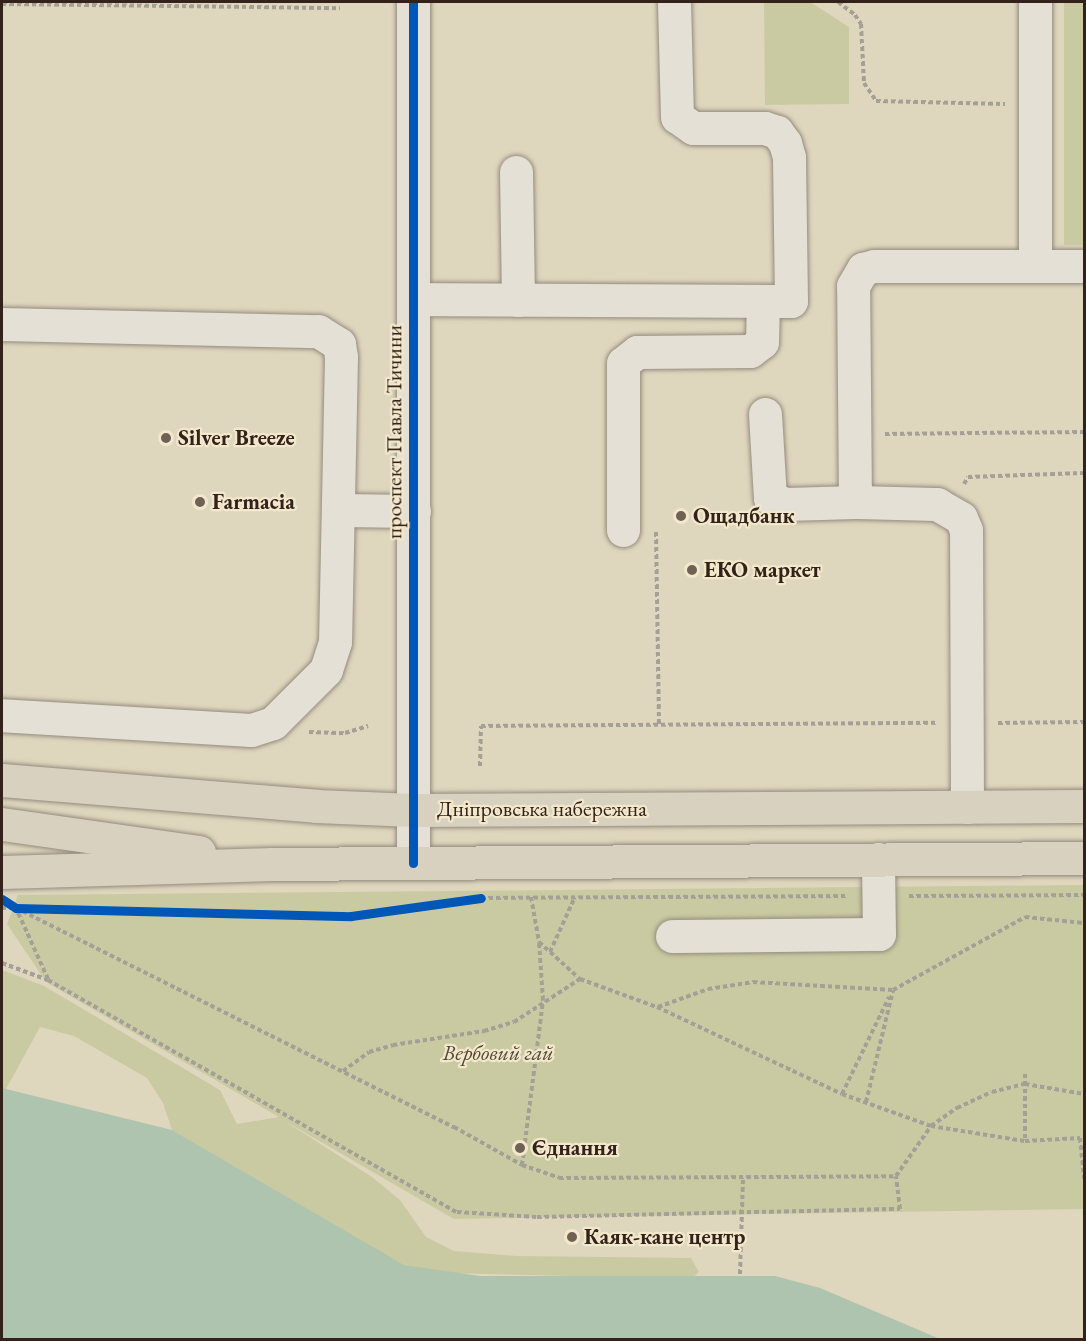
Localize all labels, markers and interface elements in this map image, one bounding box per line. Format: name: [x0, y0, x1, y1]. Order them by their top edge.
street label: проспект Павла Тичини: [381, 325, 407, 539]
place label: Silver Breeze: [178, 425, 295, 451]
marker: Silver Breeze: [159, 431, 173, 445]
place label: Farmacia: [212, 489, 295, 515]
marker: Farmacia: [193, 495, 207, 509]
place label: Ощадбанк: [693, 503, 795, 529]
marker: Ощадбанк: [674, 509, 688, 523]
place label: ЕКО маркет: [704, 557, 821, 583]
marker: ЕКО маркет: [685, 563, 699, 577]
street label: Дніпровська набережна: [437, 796, 647, 822]
park label: Вербовий гай: [443, 1040, 553, 1066]
place label: Єднання: [532, 1135, 618, 1161]
marker: Єднання: [513, 1141, 527, 1155]
place label: Каяк-кане центр: [584, 1224, 745, 1250]
marker: Каяк-кане центр: [565, 1230, 579, 1244]

